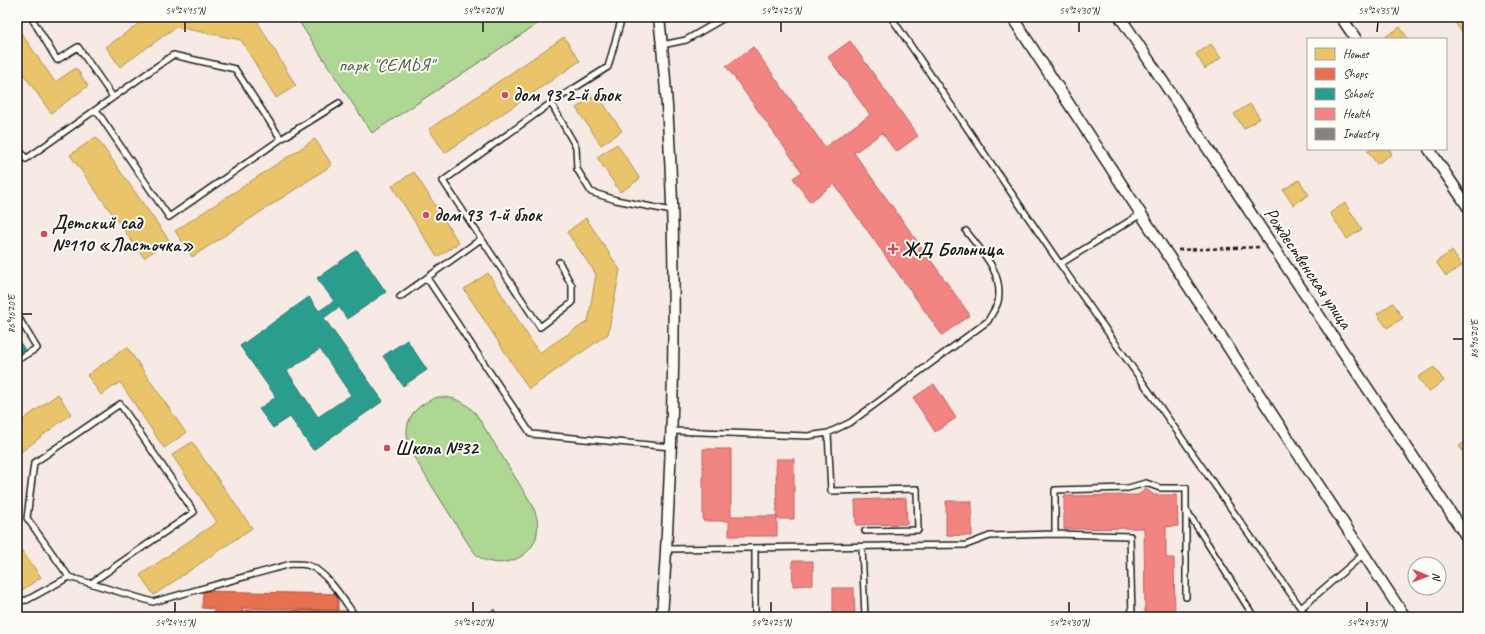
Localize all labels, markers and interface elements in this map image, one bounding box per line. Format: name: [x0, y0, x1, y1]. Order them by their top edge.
text: 54°24'15"N: [165, 4, 207, 17]
text: 54°24'20"N: [463, 4, 505, 17]
text: 54°24'25"N: [761, 4, 803, 17]
text: 54°24'30"N: [1059, 4, 1101, 17]
text: 54°24'35"N: [1358, 4, 1400, 17]
legend: [1307, 38, 1447, 150]
text: Homes: [1343, 46, 1370, 62]
park label: парк "СЕМЬЯ": [338, 53, 437, 77]
text: Shops: [1343, 66, 1368, 82]
place label: дом 93 2-й блок: [513, 83, 622, 107]
text: Schools: [1343, 86, 1375, 102]
marker: дом 93 2-й блок: [500, 90, 510, 100]
text: Health: [1343, 106, 1370, 122]
text: Industry: [1343, 126, 1380, 142]
place label: дом 93 1-й блок: [434, 203, 543, 227]
street label: Рождественская улица: [1259, 203, 1358, 334]
marker: дом 93 1-й блок: [421, 210, 431, 220]
place label: Детский сад №110 «Ласточка»: [52, 211, 194, 257]
marker: Детский сад №110 «Ласточка»: [39, 229, 49, 239]
place label: ЖД Больница: [902, 237, 1004, 261]
marker: ЖД Больница: [887, 243, 899, 255]
text: 86°16'20"E: [5, 293, 18, 333]
text: 86°16'20"E: [1468, 318, 1481, 358]
place label: Школа №32: [395, 436, 480, 460]
marker: Школа №32: [382, 443, 392, 453]
north arrow: [1407, 556, 1447, 596]
text: N: [1430, 573, 1444, 582]
text: 54°24'15"N: [155, 616, 197, 629]
text: 54°24'20"N: [453, 616, 495, 629]
text: 54°24'25"N: [751, 616, 793, 629]
text: 54°24'30"N: [1049, 616, 1091, 629]
text: 54°24'35"N: [1347, 616, 1389, 629]

